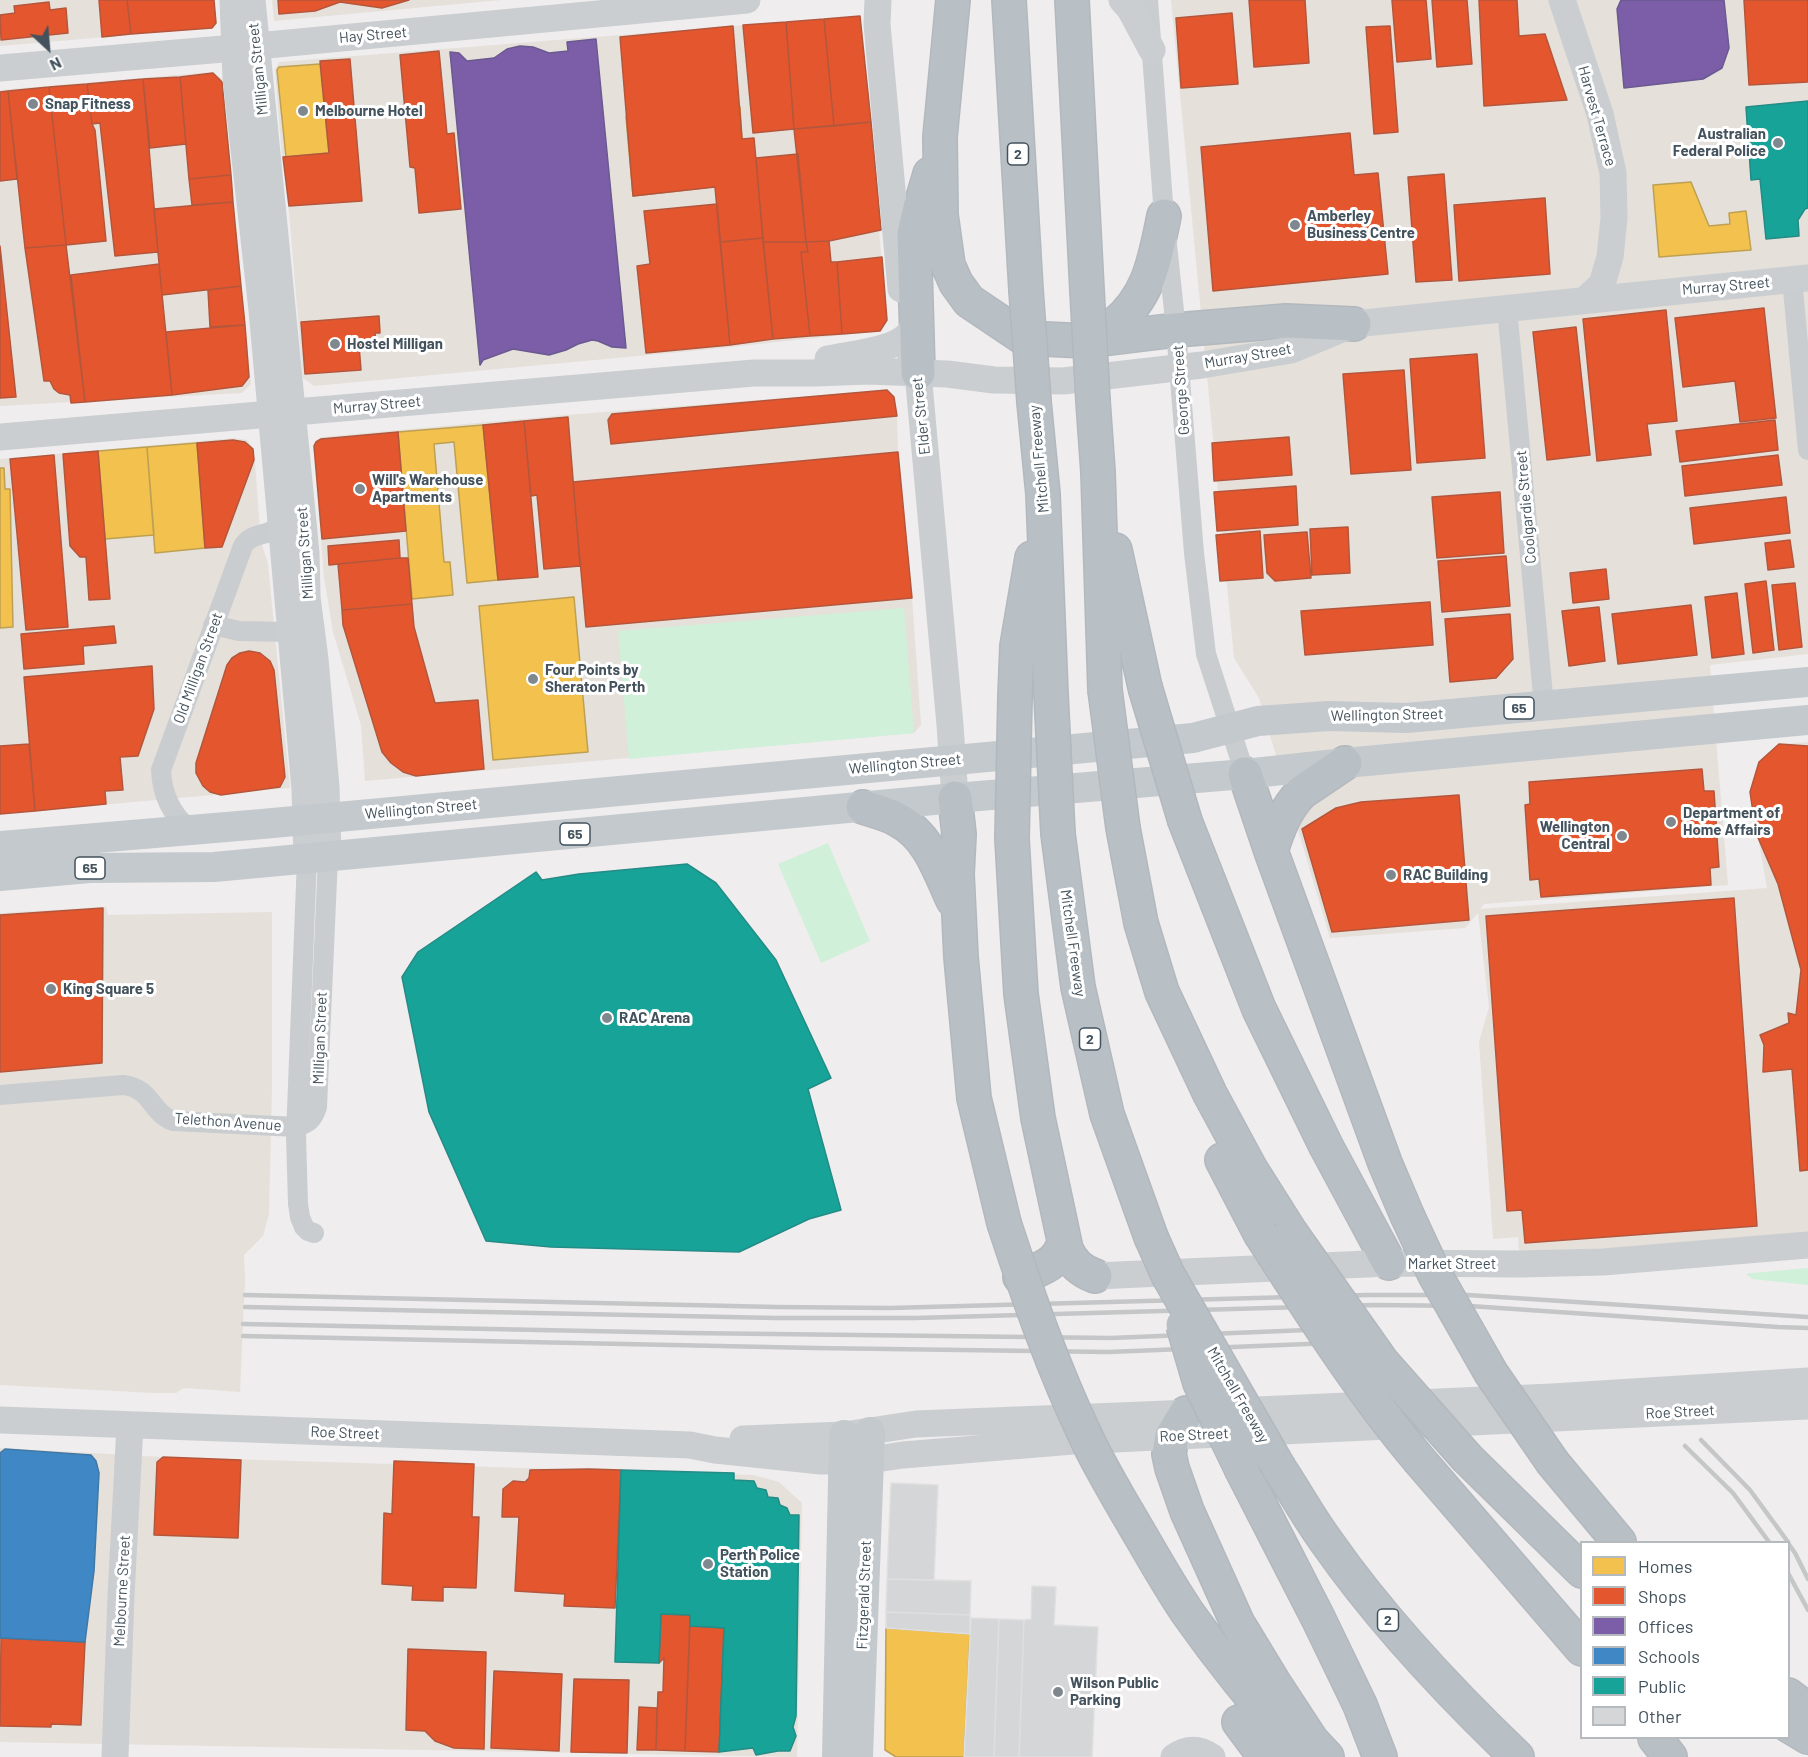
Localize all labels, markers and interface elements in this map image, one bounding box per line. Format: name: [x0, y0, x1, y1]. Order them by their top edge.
north arrow: [18, 18, 78, 78]
street label: Milligan Street: [244, 22, 272, 116]
street label: Hay Street: [338, 23, 408, 47]
text: N: [47, 54, 65, 75]
street label: Harvest Terrace: [1574, 64, 1620, 168]
place label: Snap Fitness: [45, 95, 131, 113]
marker: Snap Fitness: [26, 97, 40, 111]
place label: Melbourne Hotel: [315, 102, 423, 120]
marker: Melbourne Hotel: [296, 104, 310, 118]
place label: Australian Federal Police: [1673, 125, 1766, 160]
marker: Australian Federal Police: [1771, 136, 1785, 150]
road number: 2: [1008, 143, 1028, 165]
place label: Amberley Business Centre: [1307, 207, 1415, 242]
marker: Amberley Business Centre: [1288, 218, 1302, 232]
street label: Murray Street: [1681, 273, 1771, 299]
place label: Hostel Milligan: [347, 335, 443, 353]
marker: Hostel Milligan: [328, 337, 342, 351]
street label: Murray Street: [1203, 339, 1293, 373]
street label: George Street: [1169, 344, 1193, 436]
street label: Elder Street: [908, 376, 934, 456]
street label: Murray Street: [332, 392, 422, 418]
street label: Mitchell Freeway: [1025, 404, 1053, 514]
street label: Coolgardie Street: [1512, 449, 1540, 565]
place label: Will's Warehouse Apartments: [372, 471, 483, 506]
marker: Will's Warehouse Apartments: [353, 482, 367, 496]
street label: Milligan Street: [293, 506, 317, 600]
street label: Old Milligan Street: [170, 610, 226, 726]
place label: Four Points by Sheraton Perth: [545, 661, 645, 696]
marker: Four Points by Sheraton Perth: [526, 672, 540, 686]
road number: 65: [1504, 697, 1534, 719]
street label: Wellington Street: [1330, 705, 1444, 725]
street label: Wellington Street: [848, 750, 962, 778]
street label: Wellington Street: [364, 795, 478, 823]
place label: Department of Home Affairs: [1683, 804, 1780, 839]
marker: Department of Home Affairs: [1664, 815, 1678, 829]
place label: Wellington Central: [1540, 818, 1610, 853]
road number: 65: [560, 823, 590, 845]
marker: Wellington Central: [1615, 829, 1629, 843]
road number: 65: [75, 857, 105, 879]
place label: RAC Building: [1403, 866, 1488, 884]
marker: RAC Building: [1384, 868, 1398, 882]
street label: Mitchell Freeway: [1057, 888, 1089, 998]
place label: King Square 5: [63, 980, 154, 998]
marker: King Square 5: [44, 982, 58, 996]
street label: Milligan Street: [309, 991, 331, 1085]
place label: RAC Arena: [619, 1009, 690, 1027]
marker: RAC Arena: [600, 1011, 614, 1025]
road number: 2: [1080, 1028, 1100, 1050]
street label: Telethon Avenue: [174, 1109, 282, 1135]
street label: Market Street: [1408, 1255, 1496, 1273]
street label: Mitchell Freeway: [1203, 1344, 1273, 1446]
street label: Roe Street: [1645, 1401, 1715, 1423]
street label: Roe Street: [310, 1423, 380, 1443]
street label: Roe Street: [1159, 1424, 1229, 1446]
street label: Melbourne Street: [110, 1535, 134, 1647]
street label: Fitzgerald Street: [853, 1540, 875, 1650]
legend: [1580, 1541, 1790, 1739]
place label: Perth Police Station: [720, 1546, 800, 1581]
text: Homes: [1638, 1555, 1692, 1577]
marker: Perth Police Station: [701, 1557, 715, 1571]
text: Shops: [1638, 1585, 1687, 1607]
road number: 2: [1378, 1609, 1398, 1631]
text: Offices: [1638, 1615, 1694, 1637]
text: Schools: [1638, 1645, 1700, 1667]
place label: Wilson Public Parking: [1070, 1674, 1159, 1709]
text: Public: [1638, 1675, 1686, 1697]
marker: Wilson Public Parking: [1051, 1685, 1065, 1699]
text: Other: [1638, 1705, 1681, 1727]

